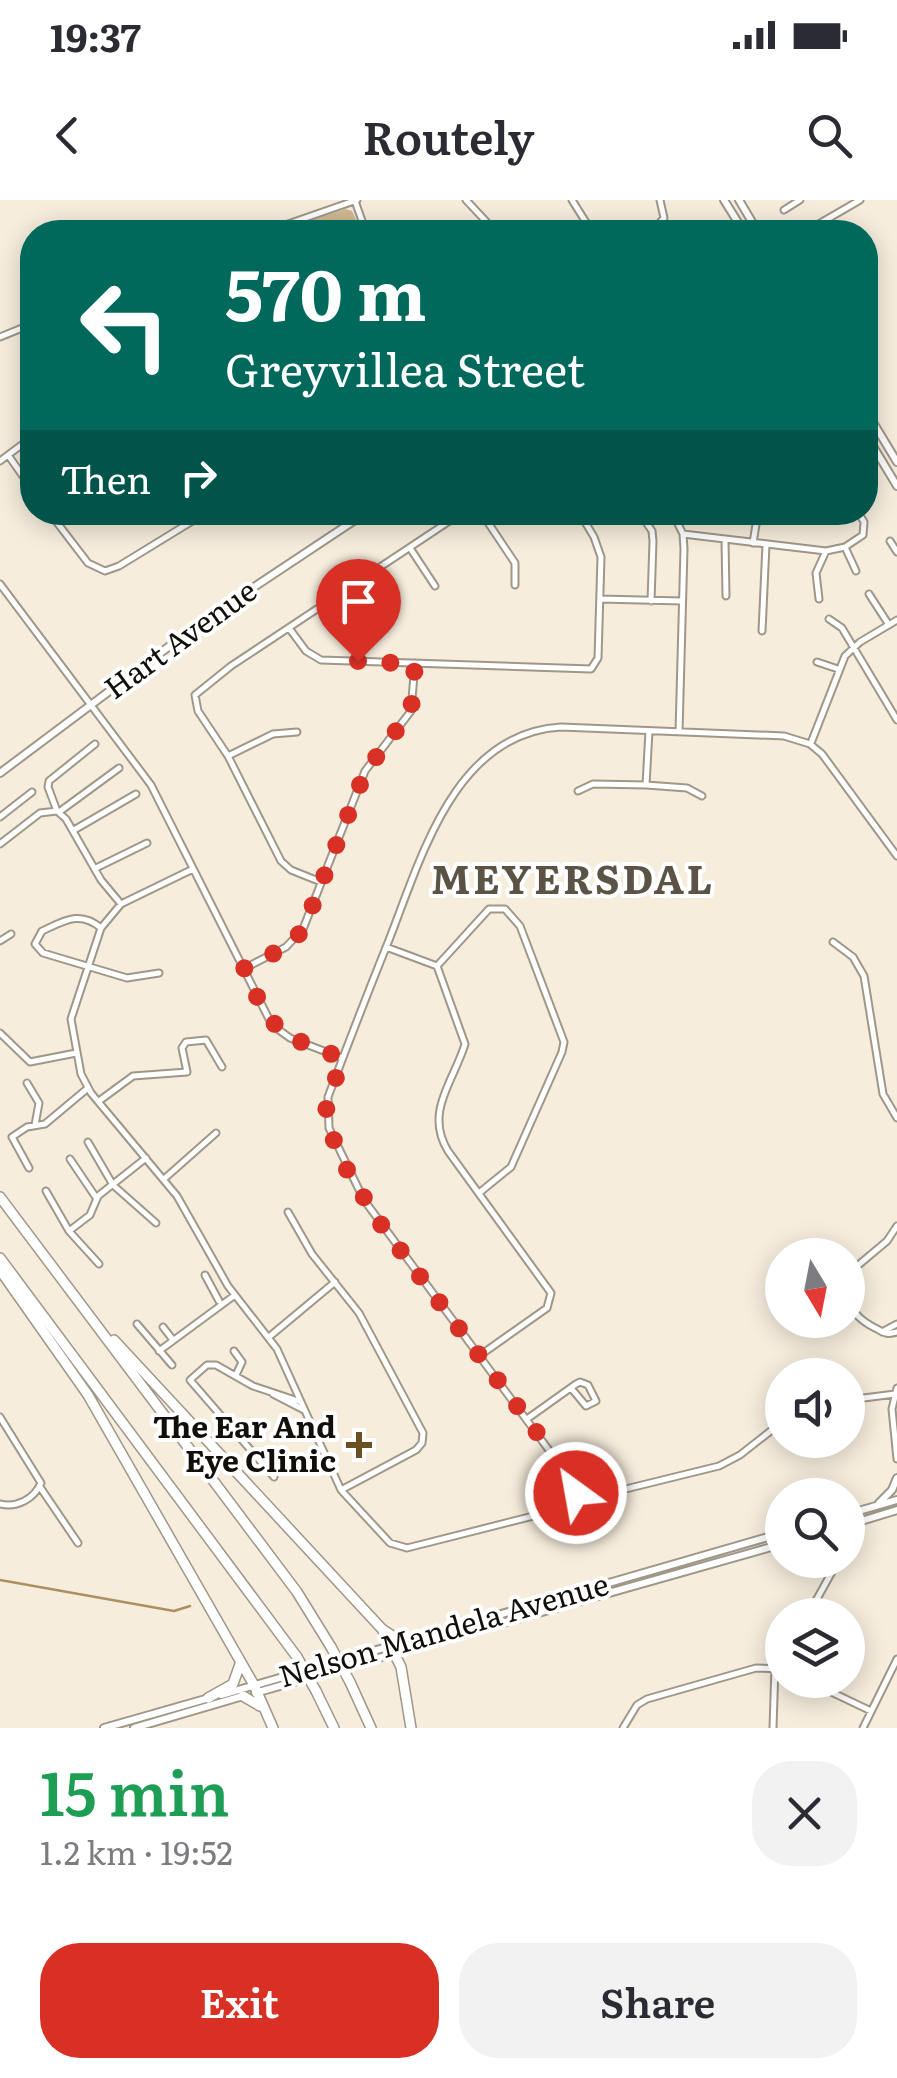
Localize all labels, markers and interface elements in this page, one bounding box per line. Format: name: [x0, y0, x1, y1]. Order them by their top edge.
text: 19:37: [50, 7, 141, 64]
text: Routely: [363, 102, 534, 169]
icon: back: [40, 108, 95, 163]
icon: search: [802, 108, 857, 163]
text: 570 m: [225, 239, 427, 343]
icon: left: [60, 260, 190, 390]
text: Greyvillea Street: [225, 334, 585, 401]
text: Then: [60, 449, 151, 506]
icon: right: [171, 450, 226, 505]
pin: [316, 559, 401, 662]
street label: Hart Avenue: [94, 567, 264, 708]
icon: arrive: [331, 574, 386, 629]
district label: MEYERSDAL: [431, 847, 715, 906]
north arrow: [765, 1238, 865, 1338]
map controls: [765, 1238, 865, 1698]
button: sound: [765, 1358, 865, 1458]
place label: The Ear And Eye Clinic: [153, 1403, 336, 1481]
marker: The Ear And Eye Clinic: [346, 1432, 372, 1458]
position arrow: [524, 1441, 628, 1545]
button: search: [765, 1478, 865, 1578]
street label: Nelson Mandela Avenue: [273, 1560, 613, 1696]
button: layers: [765, 1598, 865, 1698]
text: 15 min: [40, 1745, 230, 1834]
button: close: [752, 1761, 857, 1866]
text: 1.2 km · 19:52: [40, 1827, 233, 1875]
button: Exit: [40, 1943, 439, 2058]
button: Share: [459, 1943, 857, 2058]

